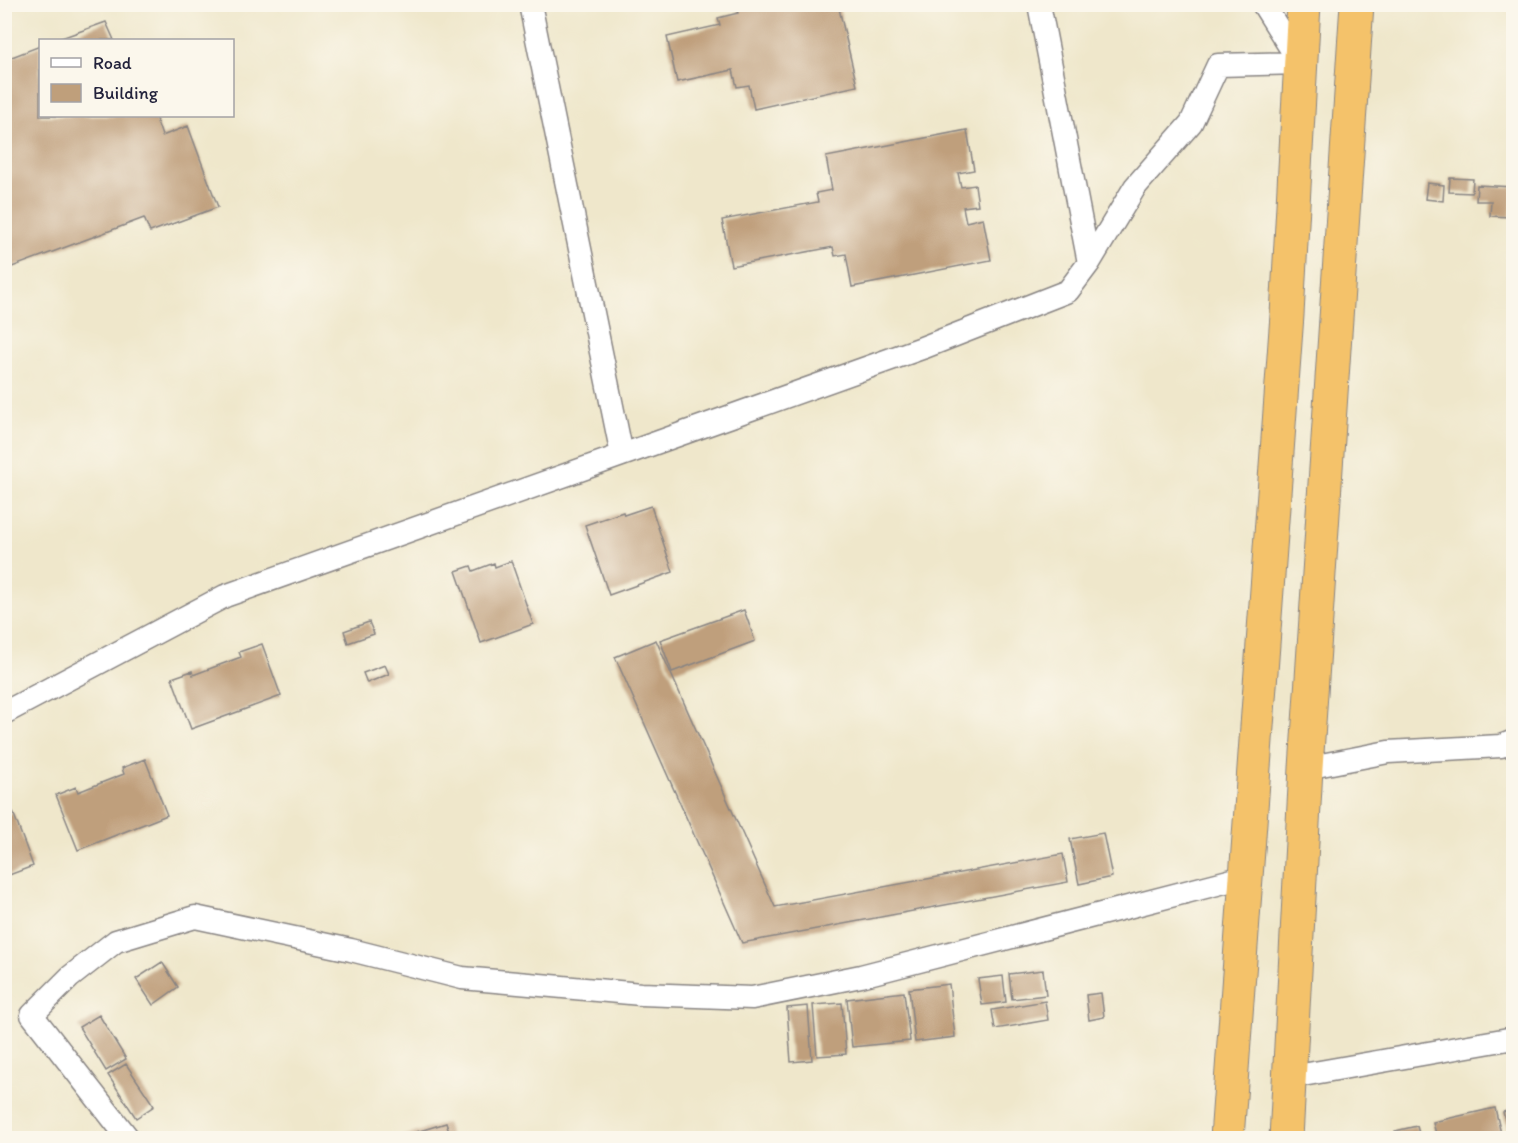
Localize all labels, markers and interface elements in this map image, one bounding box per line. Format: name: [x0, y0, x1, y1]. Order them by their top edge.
legend: [39, 39, 234, 117]
text: Road: [93, 52, 132, 74]
text: Building: [93, 82, 159, 104]

